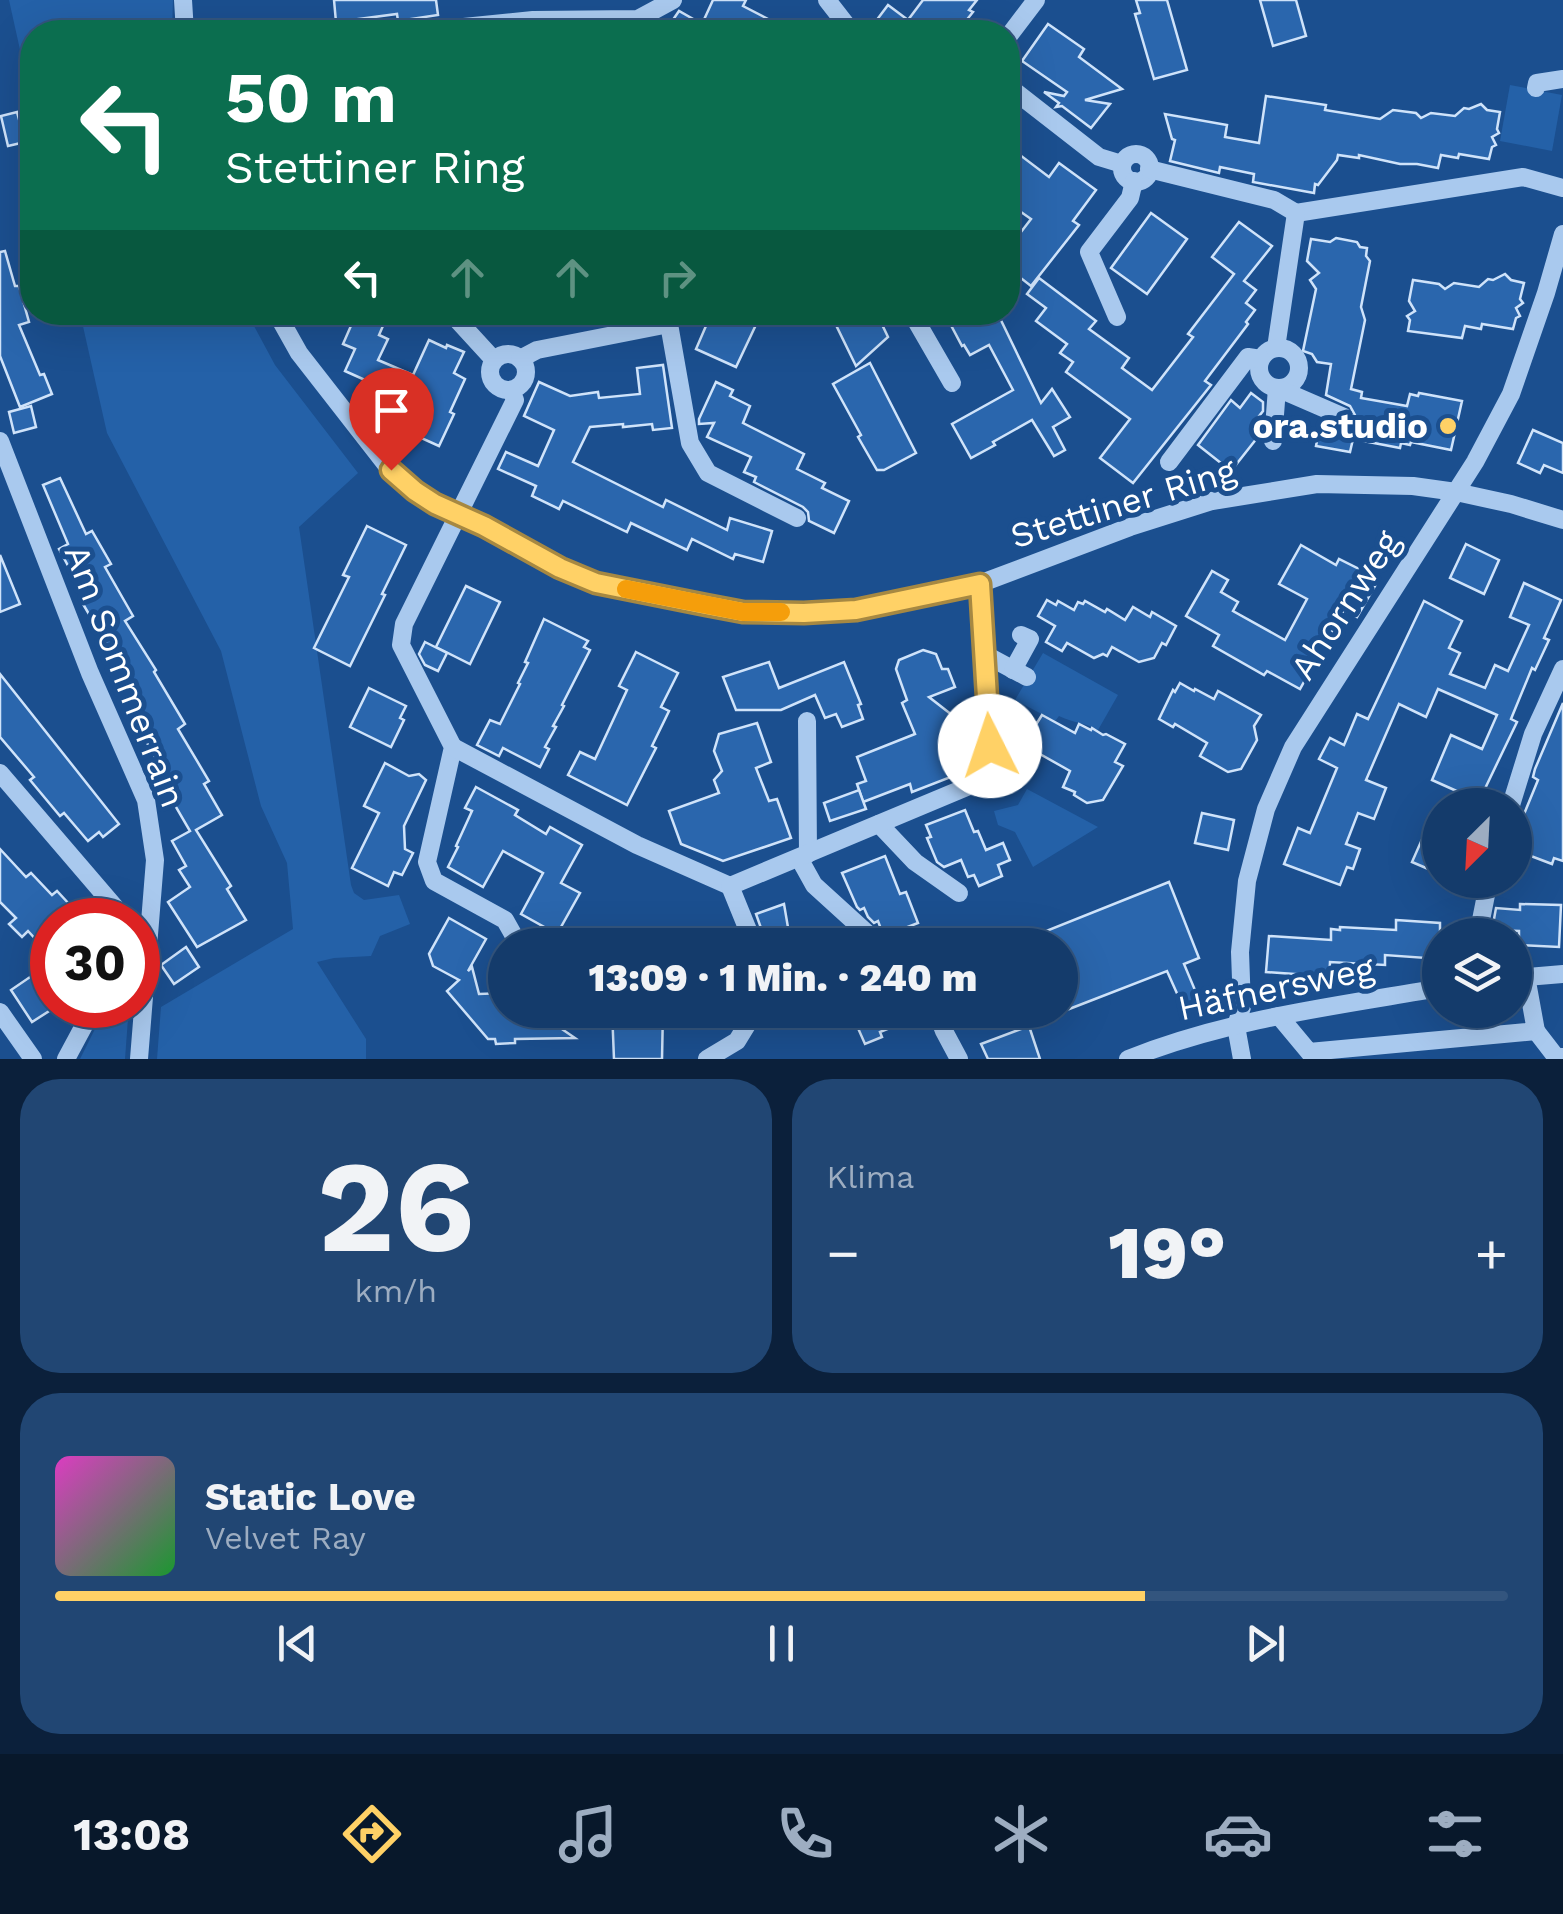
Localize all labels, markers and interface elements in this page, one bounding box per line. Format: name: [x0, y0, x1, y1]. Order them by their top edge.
text: 50 m: [225, 57, 397, 139]
icon: left: [60, 60, 190, 190]
text: Stettiner Ring: [225, 141, 525, 194]
icon: left: [335, 250, 390, 305]
icon: ahead: [440, 250, 495, 305]
icon: ahead: [545, 250, 600, 305]
icon: right: [650, 250, 705, 305]
pin: [349, 368, 434, 471]
icon: arrive: [364, 383, 419, 438]
place label: ora.studio: [1252, 405, 1428, 447]
marker: ora.studio: [1437, 415, 1459, 437]
street label: Stettiner Ring: [1005, 449, 1241, 557]
street label: Ahornweg: [1281, 522, 1409, 687]
street label: Am Sommerrain: [56, 539, 194, 813]
position arrow: [938, 694, 1042, 798]
north arrow: [1422, 788, 1532, 898]
map controls: [1422, 788, 1532, 1028]
speed limit sign: 30: [30, 898, 160, 1028]
button: layers: [1422, 918, 1532, 1028]
street label: Häfnersweg: [1174, 947, 1378, 1029]
text: 13:09 · 1 Min. · 240 m: [589, 956, 977, 1000]
text: 26: [317, 1130, 475, 1283]
text: Klima: [827, 1158, 914, 1196]
text: 19°: [1108, 1208, 1226, 1296]
text: −: [827, 1221, 860, 1285]
text: +: [1475, 1221, 1508, 1285]
text: km/h: [355, 1272, 437, 1310]
text: Static Love: [205, 1475, 416, 1519]
text: Velvet Ray: [205, 1519, 366, 1557]
icon: previous: [270, 1616, 325, 1671]
icon: pause: [754, 1616, 809, 1671]
icon: next: [1238, 1616, 1293, 1671]
icon: directions: [337, 1799, 407, 1869]
icon: music: [553, 1799, 623, 1869]
icon: phone: [770, 1799, 840, 1869]
icon: climate: [986, 1799, 1056, 1869]
icon: car: [1203, 1799, 1273, 1869]
icon: filters: [1420, 1799, 1490, 1869]
text: 13:08: [73, 1808, 190, 1861]

